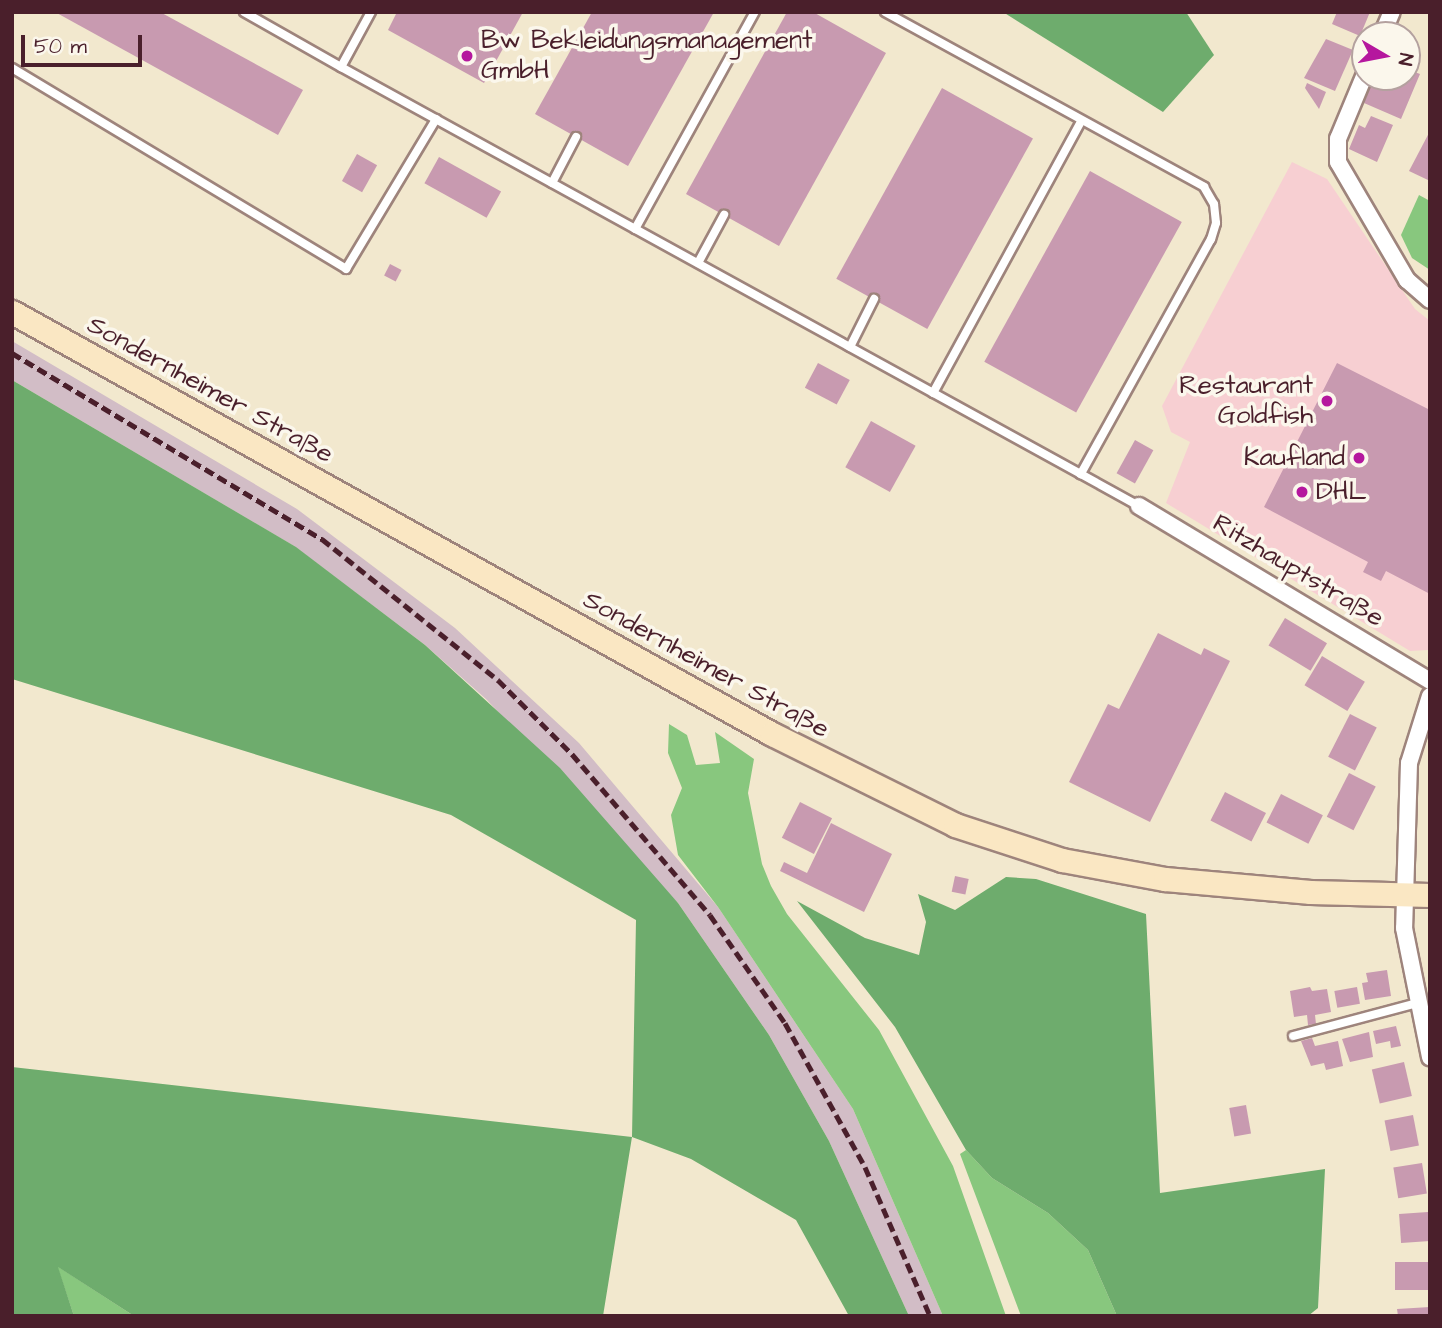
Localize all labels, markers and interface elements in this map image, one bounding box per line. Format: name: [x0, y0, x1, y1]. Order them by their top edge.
scale bar: [24, 21, 145, 65]
north arrow: [1351, 21, 1421, 91]
place label: Bw Bekleidungsmanagement GmbH: [481, 25, 812, 86]
text: 50 m: [34, 32, 87, 61]
marker: Bw Bekleidungsmanagement GmbH: [459, 48, 475, 64]
text: N: [1391, 51, 1420, 68]
street label: Sondernheimer Straße: [82, 309, 338, 471]
place label: Restaurant Goldfish: [1179, 370, 1313, 432]
marker: Restaurant Goldfish: [1319, 393, 1335, 409]
place label: Kaufland: [1244, 442, 1345, 474]
marker: Kaufland: [1351, 450, 1367, 466]
place label: DHL: [1316, 476, 1367, 508]
marker: DHL: [1294, 484, 1310, 500]
street label: Ritzhauptstraße: [1207, 508, 1389, 634]
street label: Sondernheimer Straße: [578, 584, 834, 746]

